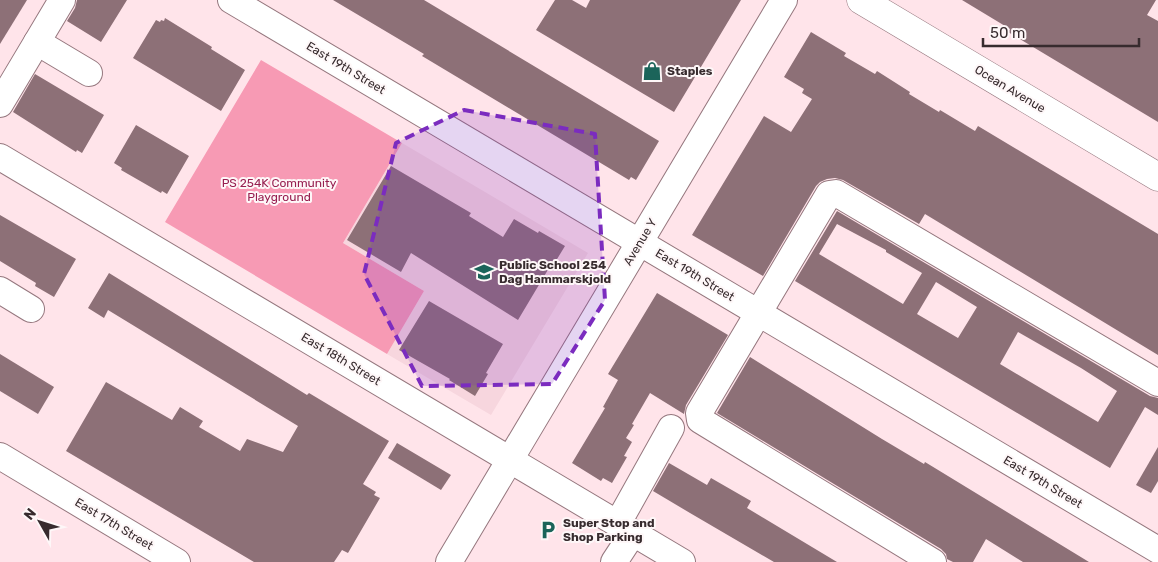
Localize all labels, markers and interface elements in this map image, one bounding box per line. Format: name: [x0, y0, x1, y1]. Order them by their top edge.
scale bar: [983, 15, 1139, 47]
text: 50 m: [990, 24, 1025, 42]
street label: East 19th Street: [304, 39, 388, 97]
shop icon: Staples: [641, 60, 663, 82]
street label: Ocean Avenue: [972, 62, 1048, 116]
place label: Staples: [667, 64, 713, 78]
park label: PS 254K Community Playground: [222, 176, 337, 204]
street label: Avenue Y: [621, 216, 660, 268]
street label: East 19th Street: [653, 246, 737, 304]
place label: Public School 254 Dag Hammarskjold: [499, 258, 611, 286]
school or university icon: Public School 254 Dag Hammarskjold: [473, 261, 495, 283]
street label: East 18th Street: [299, 330, 383, 388]
street label: East 19th Street: [1001, 453, 1085, 511]
street label: East 17th Street: [72, 495, 156, 553]
north arrow: [15, 497, 65, 547]
text: N: [21, 505, 40, 523]
place label: Super Stop and Shop Parking: [563, 516, 655, 544]
parking icon: Super Stop and Shop Parking: [537, 519, 559, 541]

